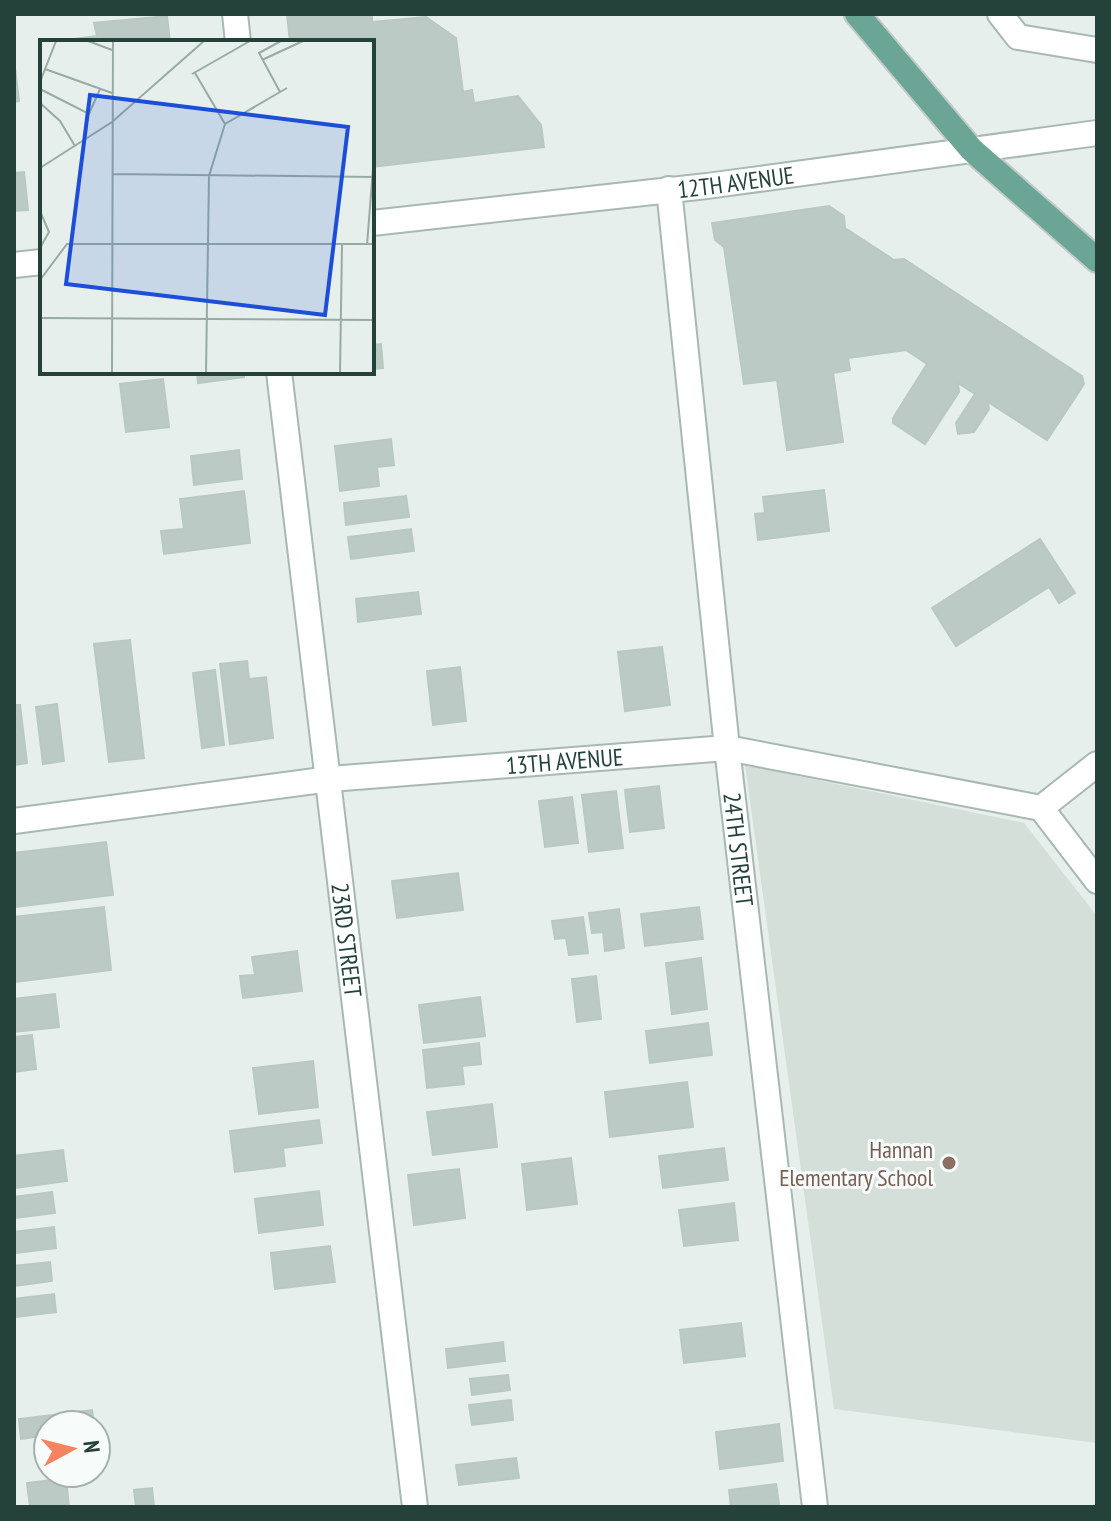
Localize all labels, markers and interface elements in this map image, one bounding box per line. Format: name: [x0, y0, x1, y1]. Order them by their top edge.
inset map: [40, 40, 374, 374]
street label: 12TH AVENUE: [676, 159, 796, 205]
street label: 13TH AVENUE: [505, 741, 624, 781]
street label: 24TH STREET: [717, 791, 761, 908]
street label: 23RD STREET: [325, 881, 369, 999]
place label: Hannan Elementary School: [779, 1134, 933, 1193]
marker: Hannan Elementary School: [940, 1154, 958, 1172]
north arrow: [32, 1409, 112, 1489]
text: N: [77, 1439, 106, 1454]

